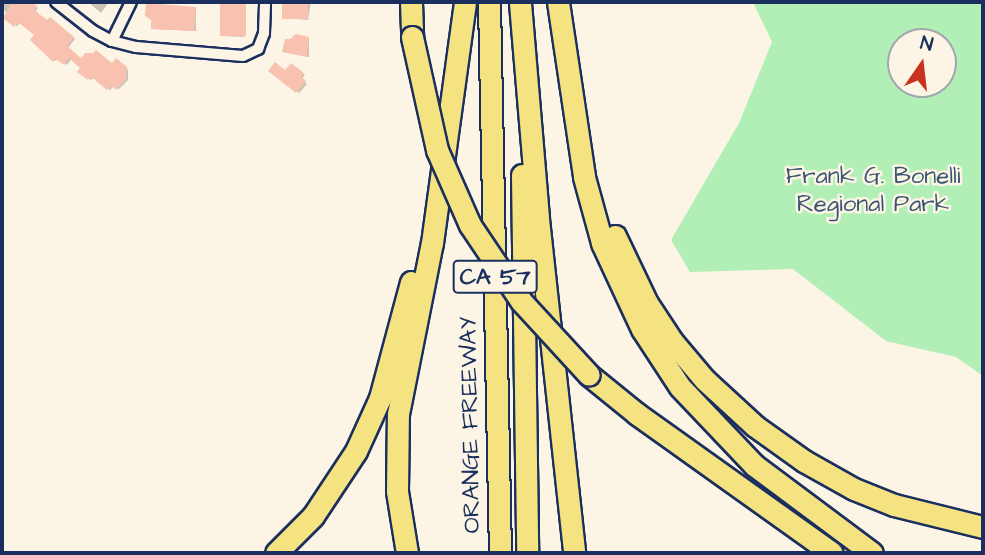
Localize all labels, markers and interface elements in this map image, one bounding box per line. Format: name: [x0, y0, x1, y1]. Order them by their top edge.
north arrow: [887, 28, 957, 98]
text: N: [918, 30, 936, 59]
park label: Frank G. Bonelli Regional Park: [786, 163, 960, 219]
road number: CA 57: [451, 258, 539, 296]
street label: ORANGE FREEWAY: [455, 316, 487, 534]

